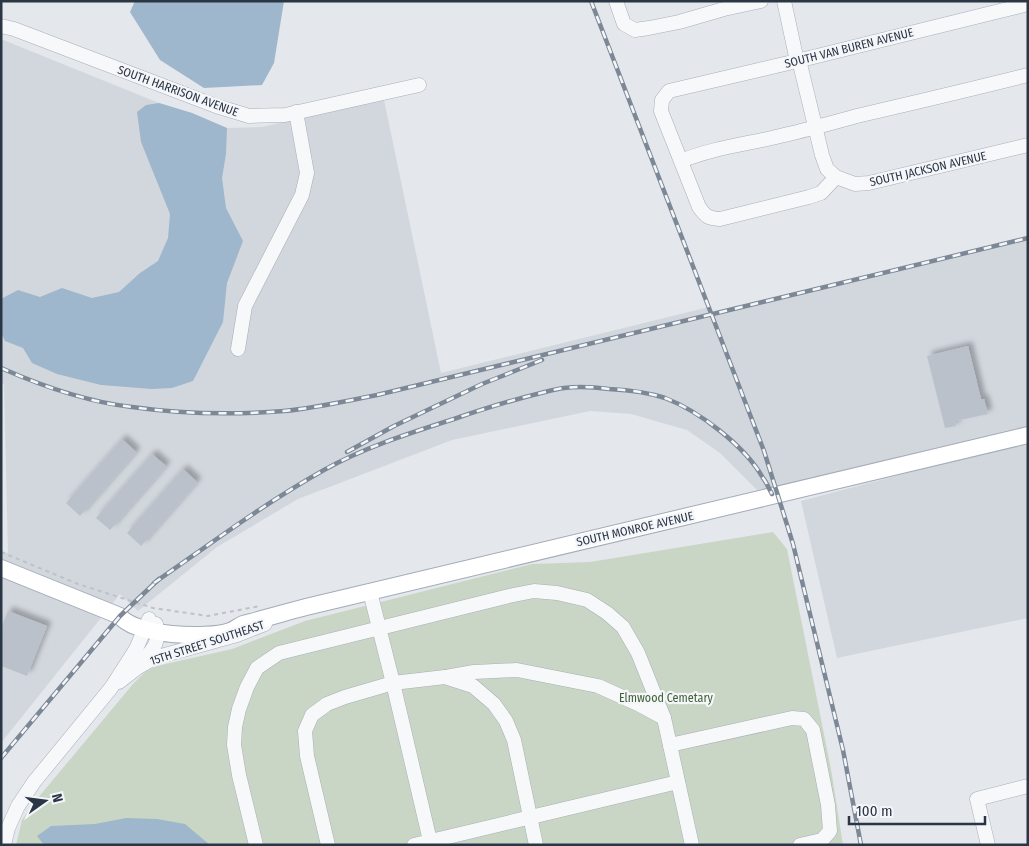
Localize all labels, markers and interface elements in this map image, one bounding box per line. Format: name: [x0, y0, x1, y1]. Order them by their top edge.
street label: SOUTH VAN BUREN AVENUE: [783, 25, 915, 71]
street label: SOUTH HARRISON AVENUE: [116, 63, 241, 119]
street label: SOUTH JACKSON AVENUE: [868, 149, 988, 189]
street label: SOUTH MONROE AVENUE: [575, 509, 695, 549]
street label: 15TH STREET SOUTHEAST: [148, 618, 266, 668]
park label: Elmwood Cemetary: [619, 691, 714, 705]
north arrow: [20, 776, 70, 826]
text: N: [48, 792, 66, 804]
scale bar: [849, 794, 985, 826]
text: 100 m: [856, 802, 893, 820]

